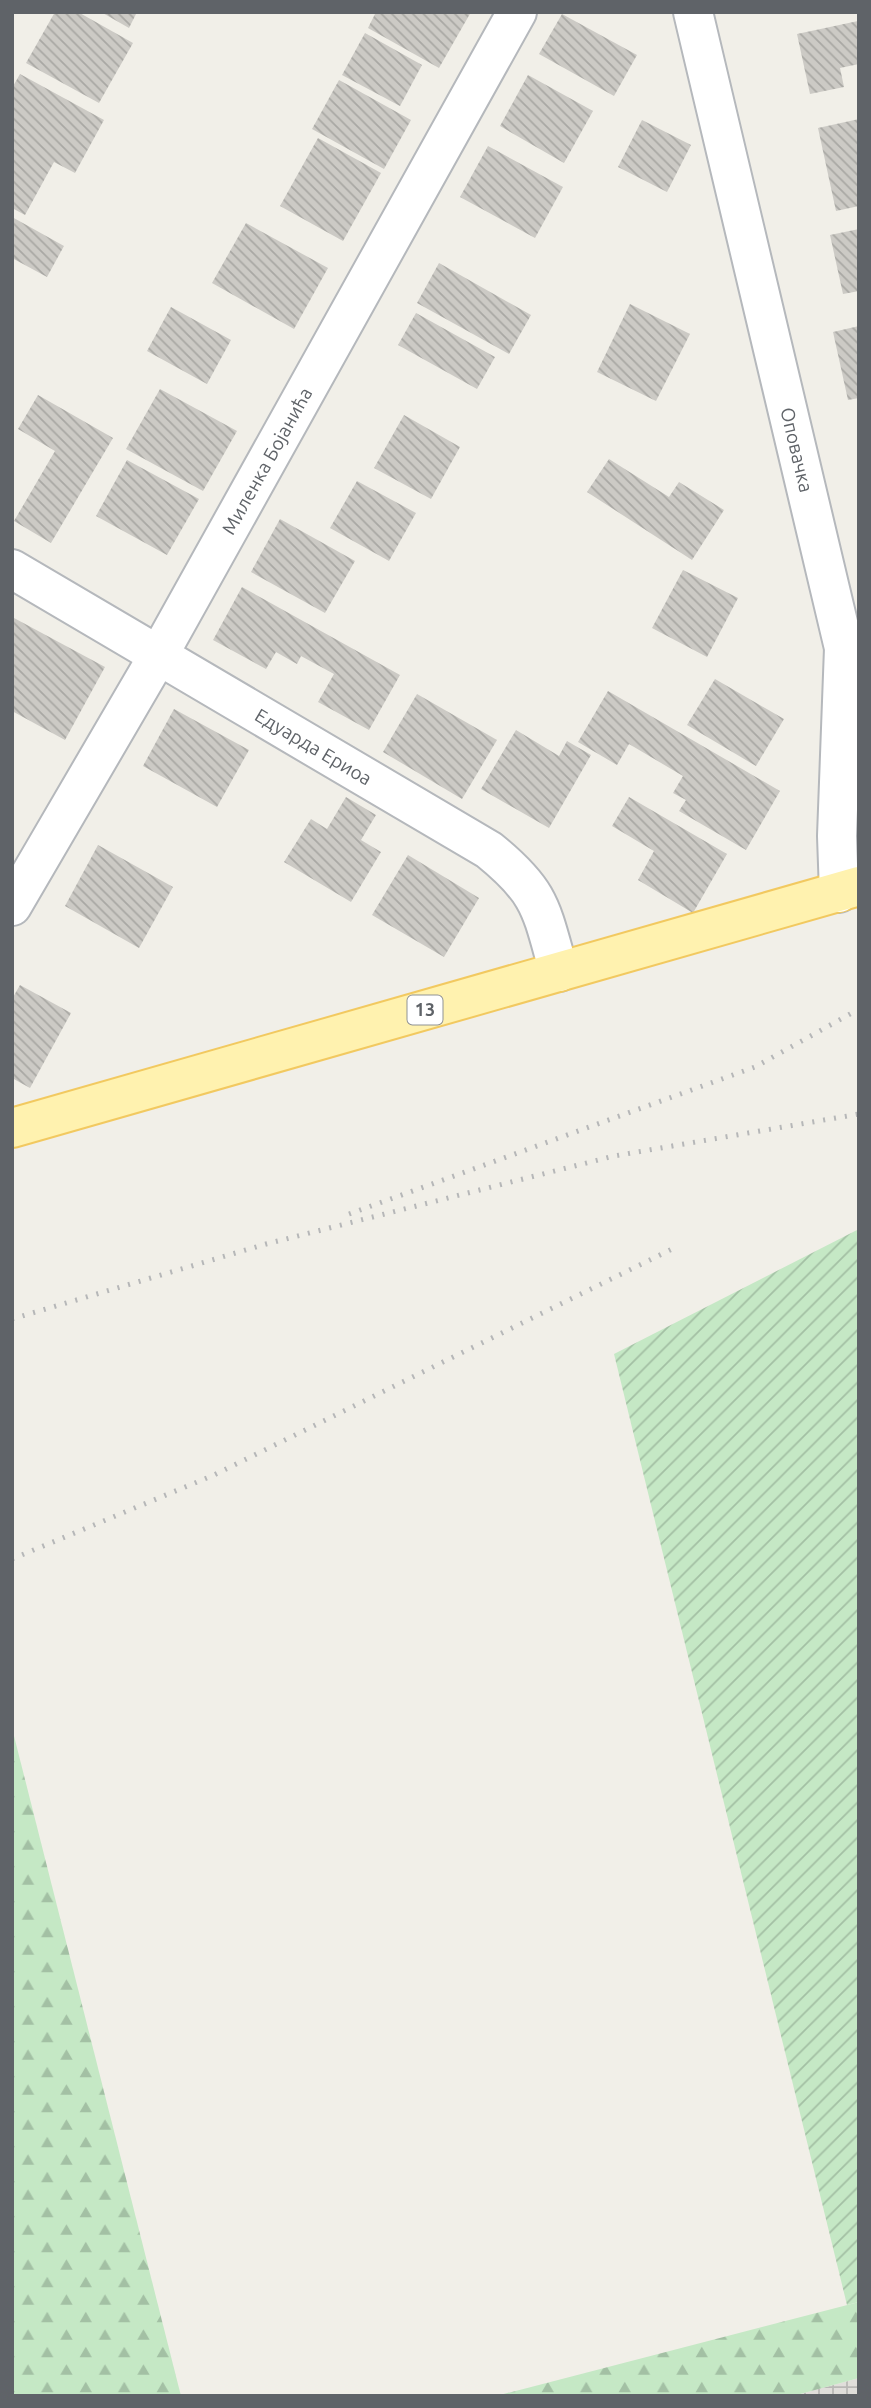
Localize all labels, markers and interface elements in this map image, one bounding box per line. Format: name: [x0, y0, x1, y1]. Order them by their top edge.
street label: Миленка Бојанића: [217, 384, 317, 538]
street label: Оповачка: [776, 405, 818, 494]
street label: Едуарда Ериоа: [251, 704, 376, 790]
road number: 13: [408, 995, 442, 1024]

